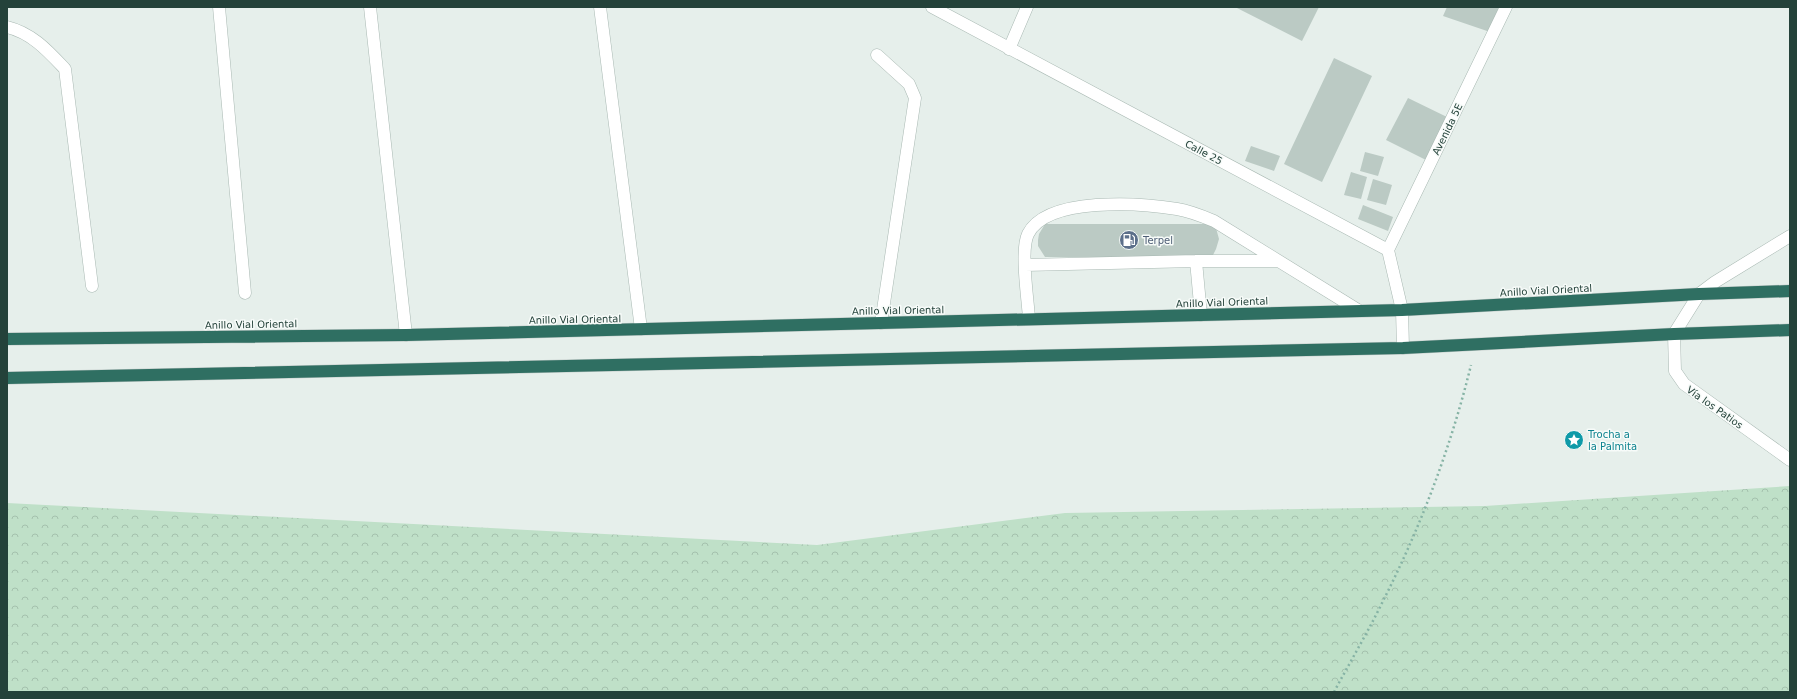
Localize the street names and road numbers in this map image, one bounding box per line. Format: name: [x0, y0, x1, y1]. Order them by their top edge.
street label: Avenida 5E: [1430, 102, 1465, 157]
street label: Calle 25: [1183, 138, 1224, 167]
street label: Anillo Vial Oriental: [1500, 283, 1592, 298]
street label: Anillo Vial Oriental: [1176, 295, 1268, 310]
street label: Anillo Vial Oriental: [852, 304, 944, 317]
street label: Anillo Vial Oriental: [529, 313, 621, 326]
street label: Anillo Vial Oriental: [205, 318, 297, 331]
street label: Vía los Patios: [1685, 384, 1745, 431]

